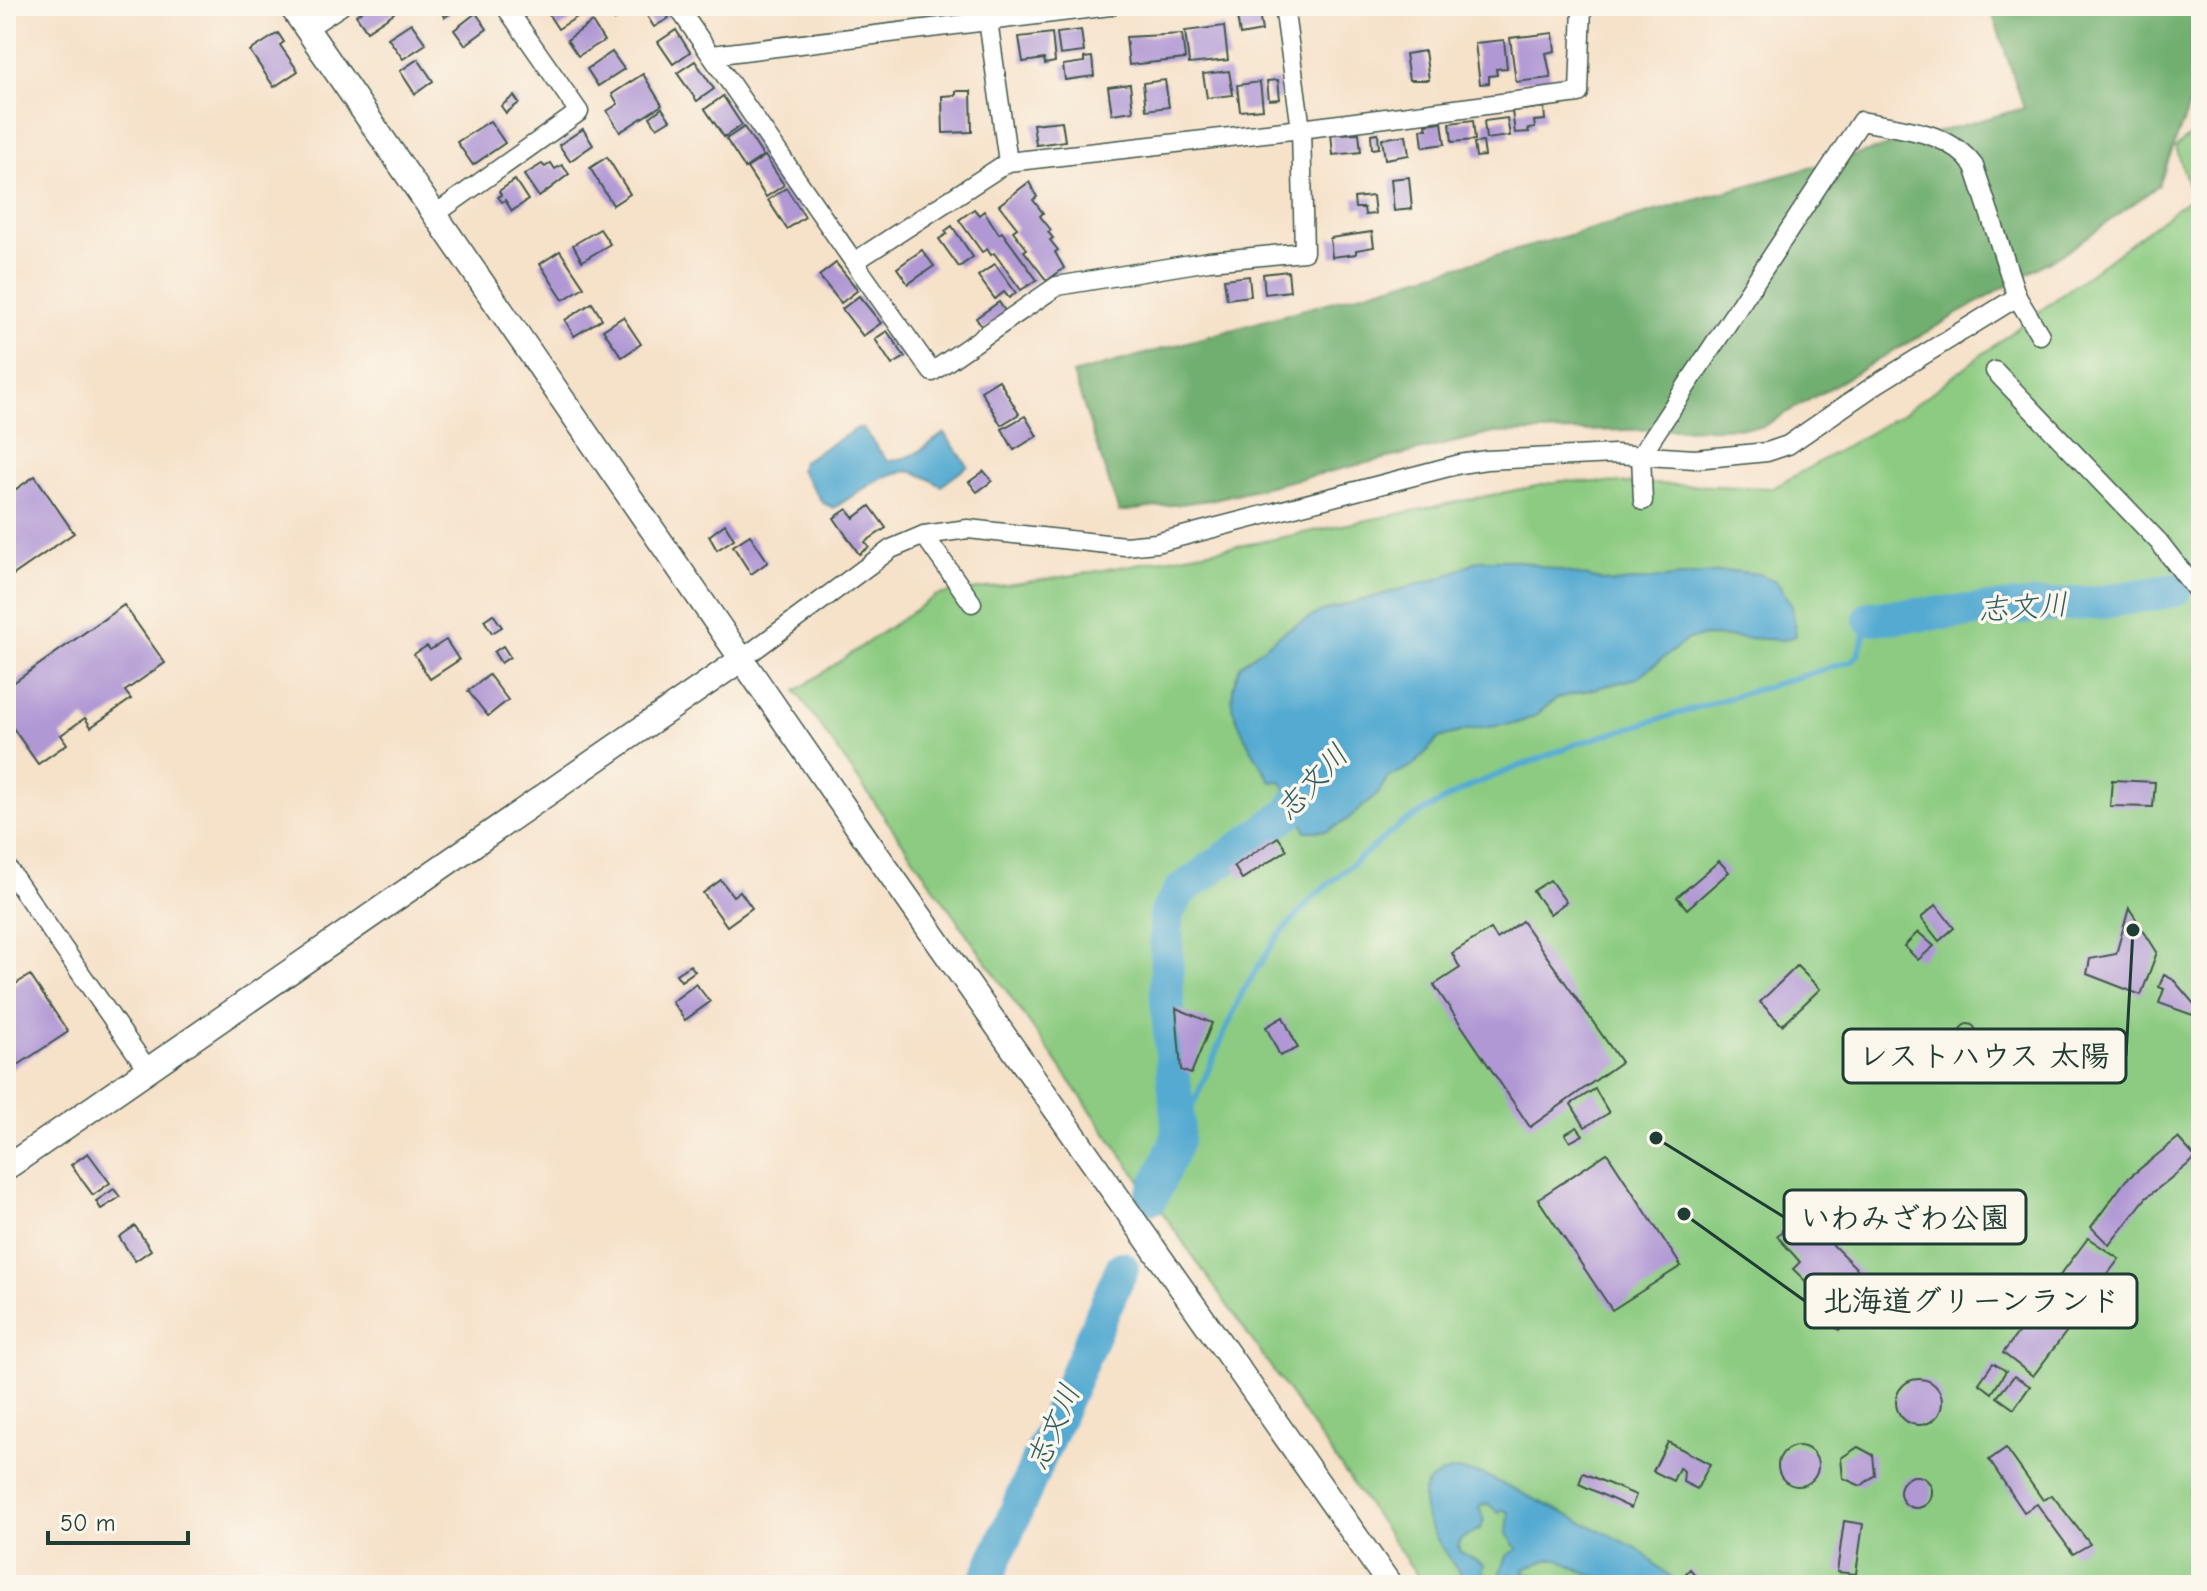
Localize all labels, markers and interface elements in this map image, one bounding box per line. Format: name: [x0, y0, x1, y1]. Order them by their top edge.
water label: 志文川: [1977, 587, 2069, 628]
water label: 志文川: [1269, 737, 1356, 827]
callout: レストハウス 太陽: [1843, 1029, 2126, 1083]
text: レストハウス 太陽: [1858, 1039, 2110, 1074]
callout: いわみざわ公園: [1784, 1190, 2026, 1244]
text: いわみざわ公園: [1800, 1201, 2010, 1236]
callout: 北海道グリーンランド: [1805, 1274, 2137, 1328]
text: 北海道グリーンランド: [1822, 1284, 2120, 1319]
water label: 志文川: [1019, 1379, 1088, 1475]
scale bar: [48, 1495, 188, 1545]
text: 50 m: [60, 1509, 116, 1537]

